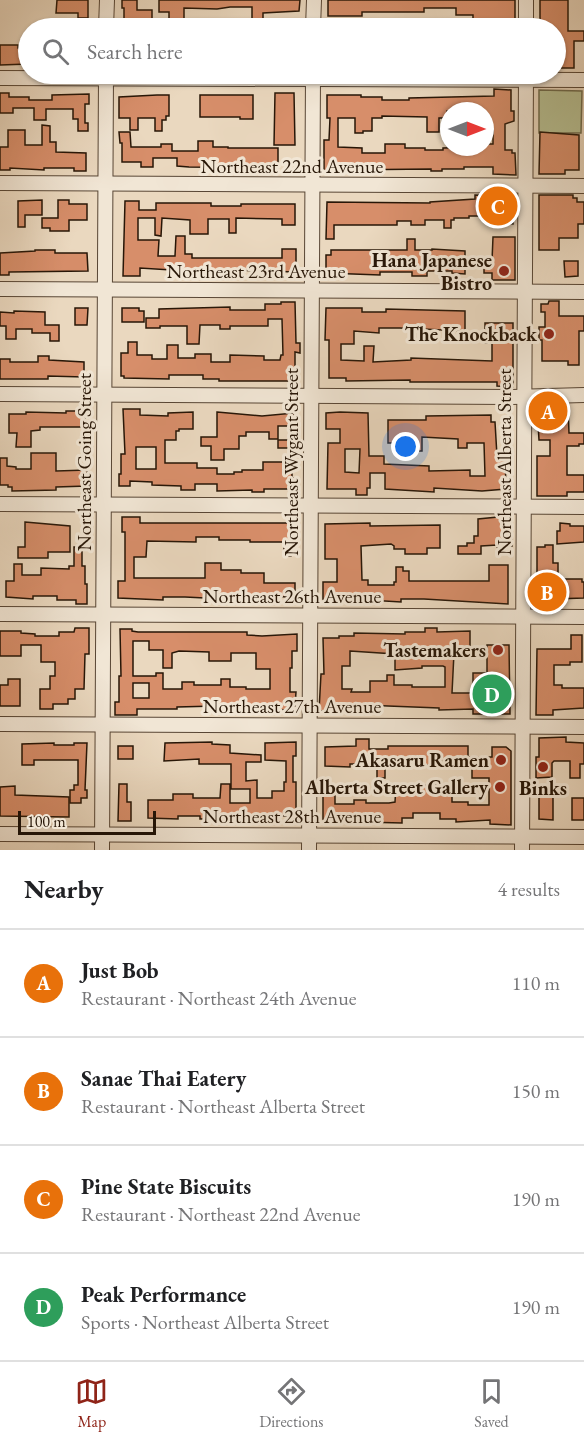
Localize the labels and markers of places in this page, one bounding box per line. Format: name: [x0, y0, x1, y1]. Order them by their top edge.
pin: C: [478, 184, 518, 228]
place label: Hana Japanese Bistro: [372, 247, 492, 296]
marker: Hana Japanese Bistro: [497, 264, 511, 278]
place label: The Knockback: [405, 321, 538, 347]
marker: The Knockback: [542, 327, 556, 341]
pin: A: [528, 388, 568, 434]
pin: B: [528, 570, 566, 614]
place label: Tastemakers: [383, 637, 486, 663]
marker: Tastemakers: [491, 643, 505, 657]
pin: D: [472, 672, 512, 716]
place label: Akasaru Ramen: [354, 747, 489, 773]
marker: Akasaru Ramen: [494, 753, 508, 767]
marker: Binks: [536, 760, 550, 774]
place label: Alberta Street Gallery: [304, 774, 488, 800]
place label: Binks: [519, 775, 567, 801]
marker: Alberta Street Gallery: [493, 780, 507, 794]

